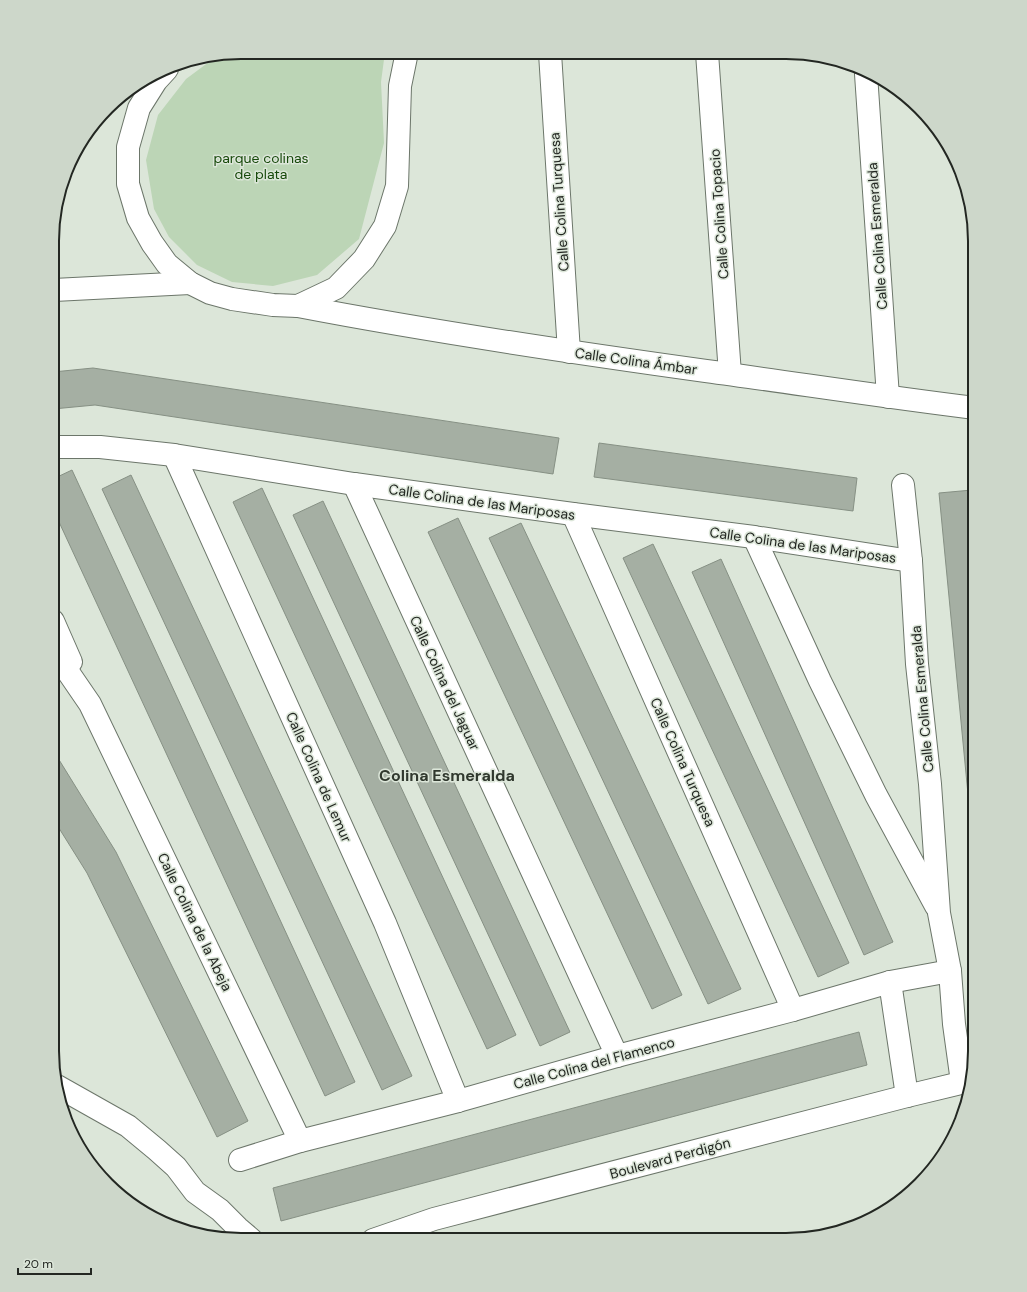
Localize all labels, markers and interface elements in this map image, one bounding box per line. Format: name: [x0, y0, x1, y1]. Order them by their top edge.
street label: Calle Colina Turquesa: [545, 132, 573, 272]
street label: Calle Colina Topacio: [705, 148, 733, 280]
park label: parque colinas de plata: [213, 149, 309, 183]
street label: Calle Colina Esmeralda: [863, 162, 891, 310]
street label: Calle Colina Ámbar: [574, 344, 698, 378]
street label: Calle Colina de las Mariposas: [387, 480, 577, 524]
street label: Calle Colina de las Mariposas: [708, 523, 898, 567]
street label: Calle Colina del Jaguar: [406, 613, 484, 753]
street label: Calle Colina Esmeralda: [907, 625, 937, 773]
street label: Calle Colina Turquesa: [646, 695, 720, 829]
street label: Calle Colina de Lemur: [282, 709, 356, 845]
district label: Colina Esmeralda: [379, 765, 515, 786]
street label: Calle Colina de la Abeja: [154, 850, 236, 994]
street label: Calle Colina del Flamenco: [511, 1033, 677, 1093]
street label: Boulevard Perdigón: [608, 1133, 732, 1183]
scale bar: [18, 1250, 91, 1276]
text: 20 m: [24, 1256, 53, 1272]

